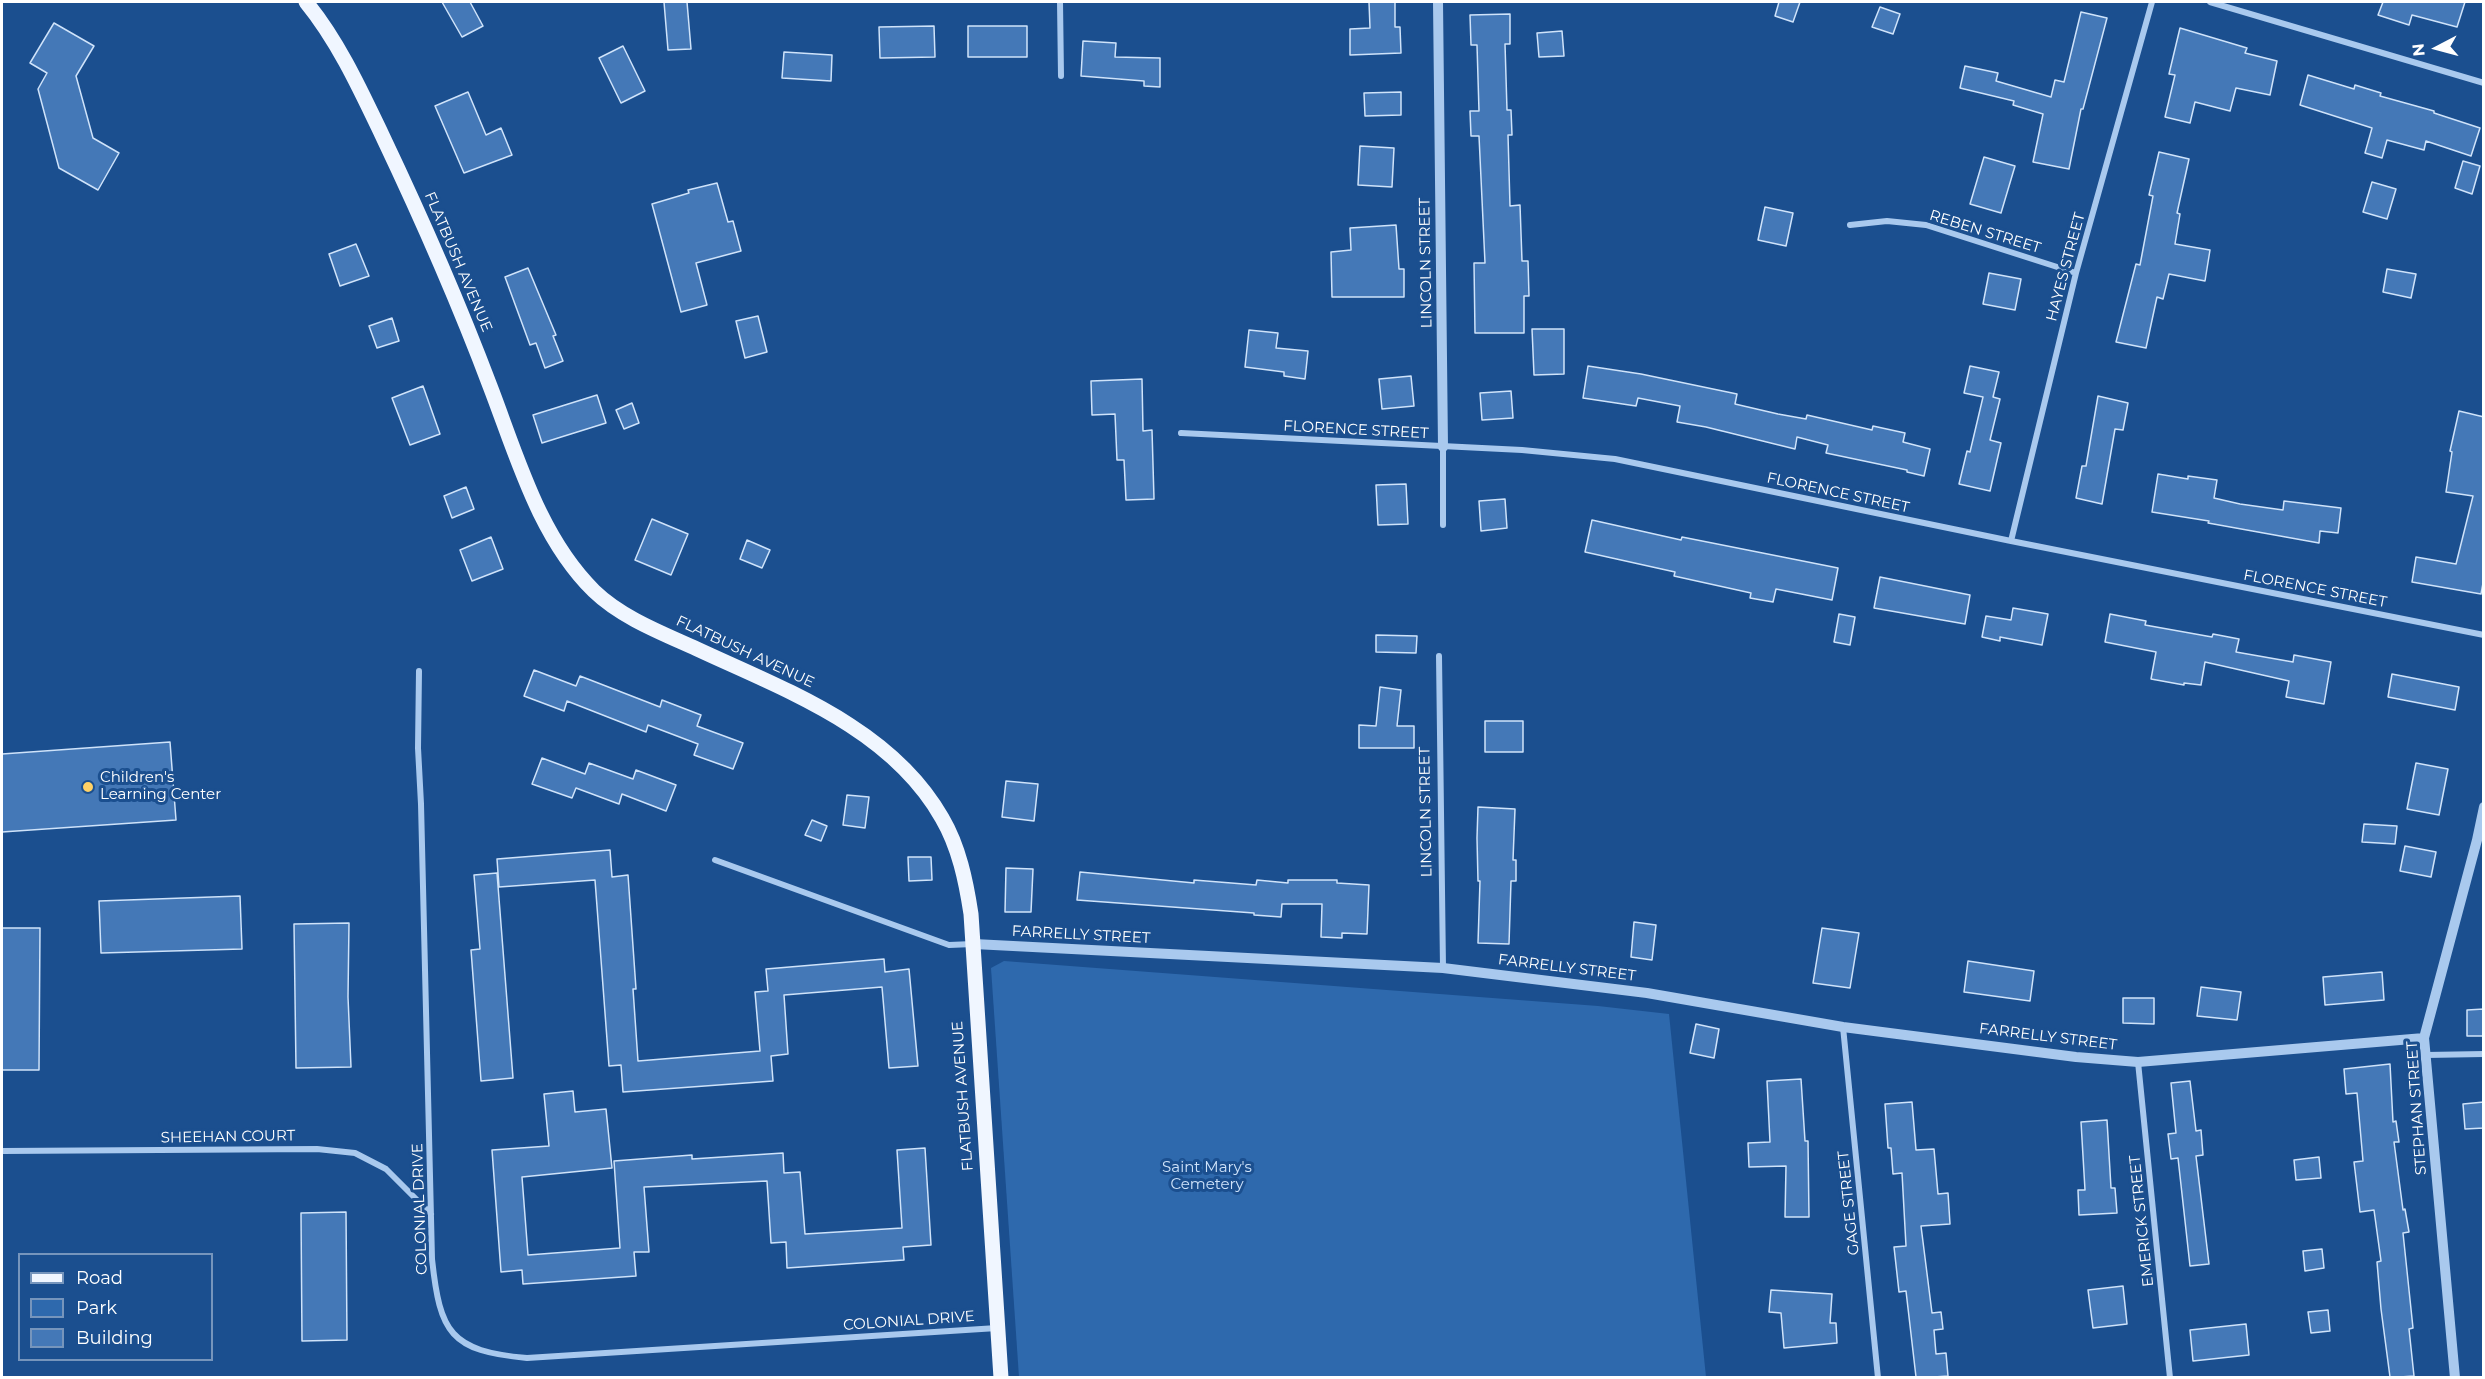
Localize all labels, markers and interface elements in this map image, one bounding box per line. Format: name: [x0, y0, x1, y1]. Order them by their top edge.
north arrow: [2407, 18, 2467, 78]
text: N: [2408, 43, 2429, 57]
street label: FLATBUSH AVENUE: [420, 189, 496, 335]
street label: LINCOLN STREET: [1416, 198, 1436, 328]
street label: REBEN STREET: [1927, 207, 2043, 257]
street label: HAYES STREET: [2043, 211, 2089, 323]
street label: FLORENCE STREET: [1283, 417, 1429, 443]
street label: FLORENCE STREET: [1765, 469, 1911, 517]
street label: FLORENCE STREET: [2242, 566, 2388, 612]
street label: FLATBUSH AVENUE: [673, 612, 817, 692]
street label: LINCOLN STREET: [1416, 747, 1436, 877]
place label: Children's Learning Center: [100, 769, 221, 804]
marker: Children's Learning Center: [81, 780, 95, 794]
street label: FARRELLY STREET: [1011, 922, 1151, 948]
street label: FARRELLY STREET: [1497, 951, 1637, 985]
street label: FLATBUSH AVENUE: [949, 1020, 977, 1172]
street label: FARRELLY STREET: [1978, 1020, 2118, 1054]
street label: STEPHAN STREET: [2403, 1040, 2431, 1176]
street label: SHEEHAN COURT: [161, 1127, 295, 1147]
street label: COLONIAL DRIVE: [409, 1143, 431, 1275]
street label: GAGE STREET: [1835, 1150, 1863, 1256]
street label: EMERICK STREET: [2126, 1154, 2158, 1288]
park label: Saint Mary's Cemetery: [1162, 1159, 1252, 1194]
legend: [18, 1253, 213, 1361]
text: Road: [76, 1267, 123, 1289]
text: Park: [76, 1297, 117, 1319]
street label: COLONIAL DRIVE: [843, 1307, 975, 1335]
text: Building: [76, 1327, 153, 1349]

